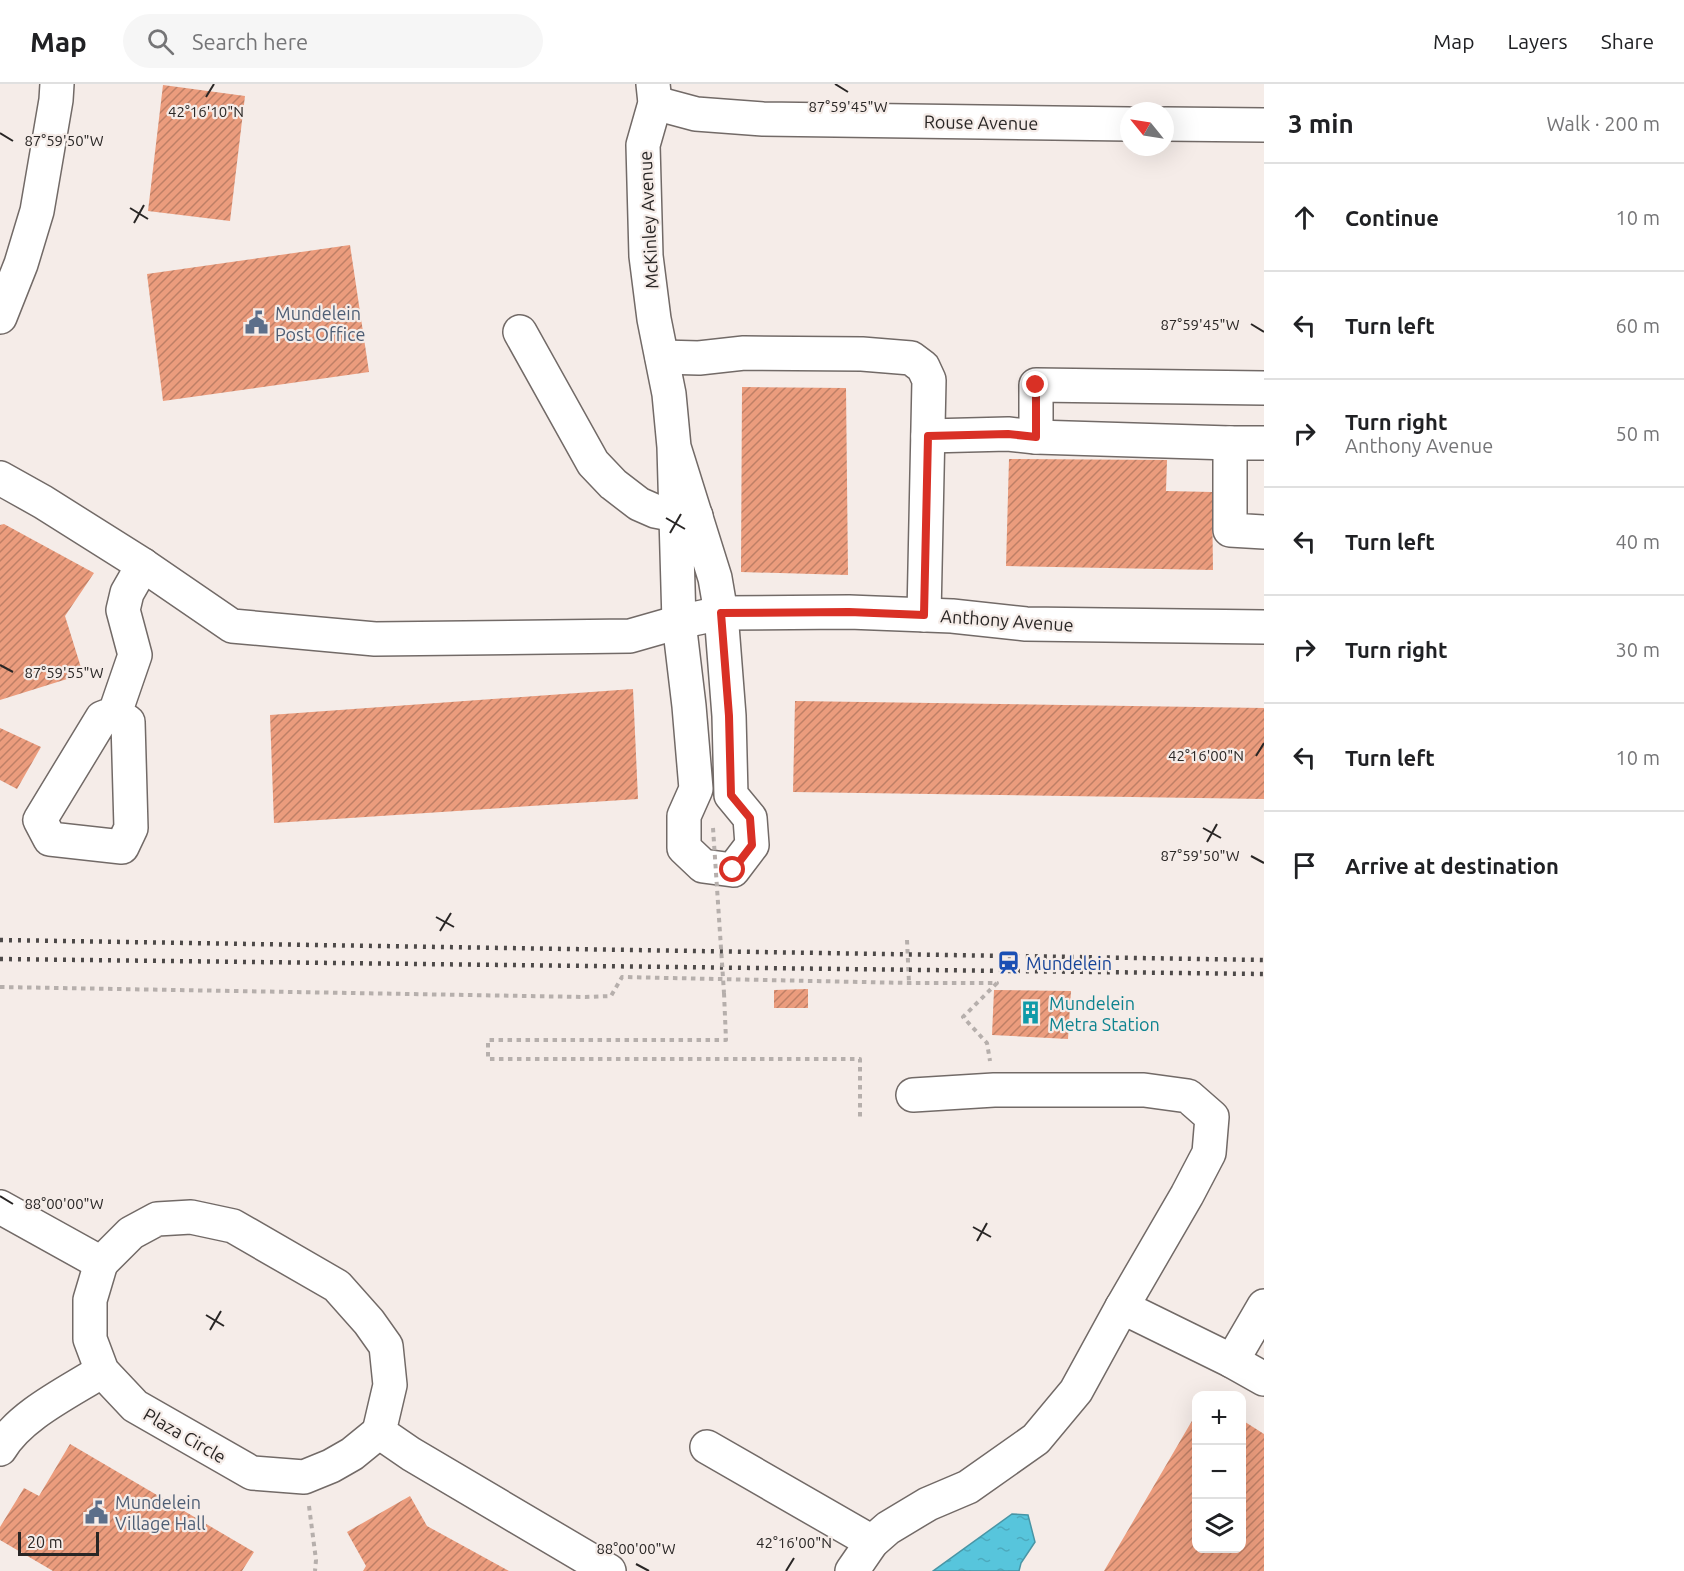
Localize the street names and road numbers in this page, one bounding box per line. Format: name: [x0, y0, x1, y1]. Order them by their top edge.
street label: Rouse Avenue: [924, 111, 1038, 133]
street label: McKinley Avenue: [634, 151, 662, 289]
street label: Anthony Avenue: [940, 605, 1074, 635]
street label: Plaza Circle: [140, 1403, 230, 1467]

